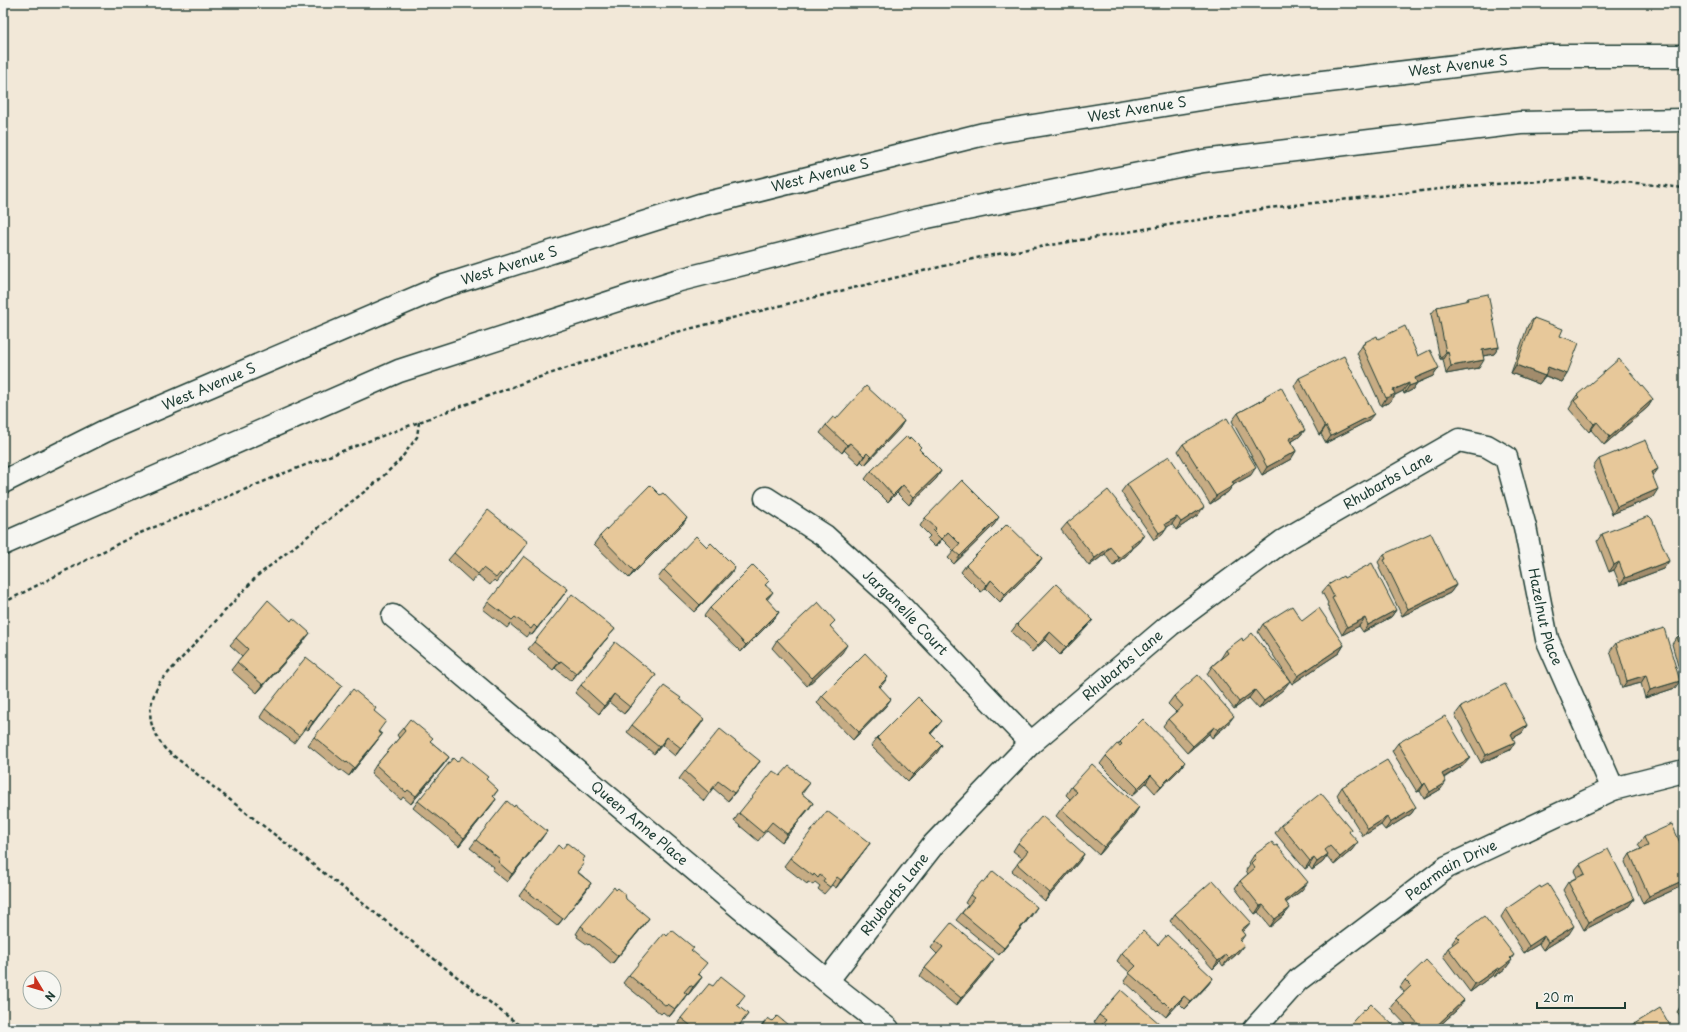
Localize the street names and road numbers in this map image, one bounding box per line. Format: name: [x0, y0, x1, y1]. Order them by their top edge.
street label: West Avenue S: [1407, 49, 1509, 82]
street label: West Avenue S: [1086, 90, 1188, 127]
street label: West Avenue S: [769, 152, 871, 197]
street label: West Avenue S: [458, 240, 560, 290]
street label: West Avenue S: [159, 357, 259, 415]
street label: Rhubarbs Lane: [1339, 446, 1436, 514]
street label: Jarganelle Court: [858, 564, 953, 660]
street label: Hazelnut Place: [1523, 566, 1568, 668]
street label: Rhubarbs Lane: [1077, 624, 1167, 705]
street label: Queen Anne Place: [586, 776, 693, 870]
street label: Pearmain Drive: [1401, 834, 1501, 905]
street label: Rhubarbs Lane: [855, 848, 933, 940]

